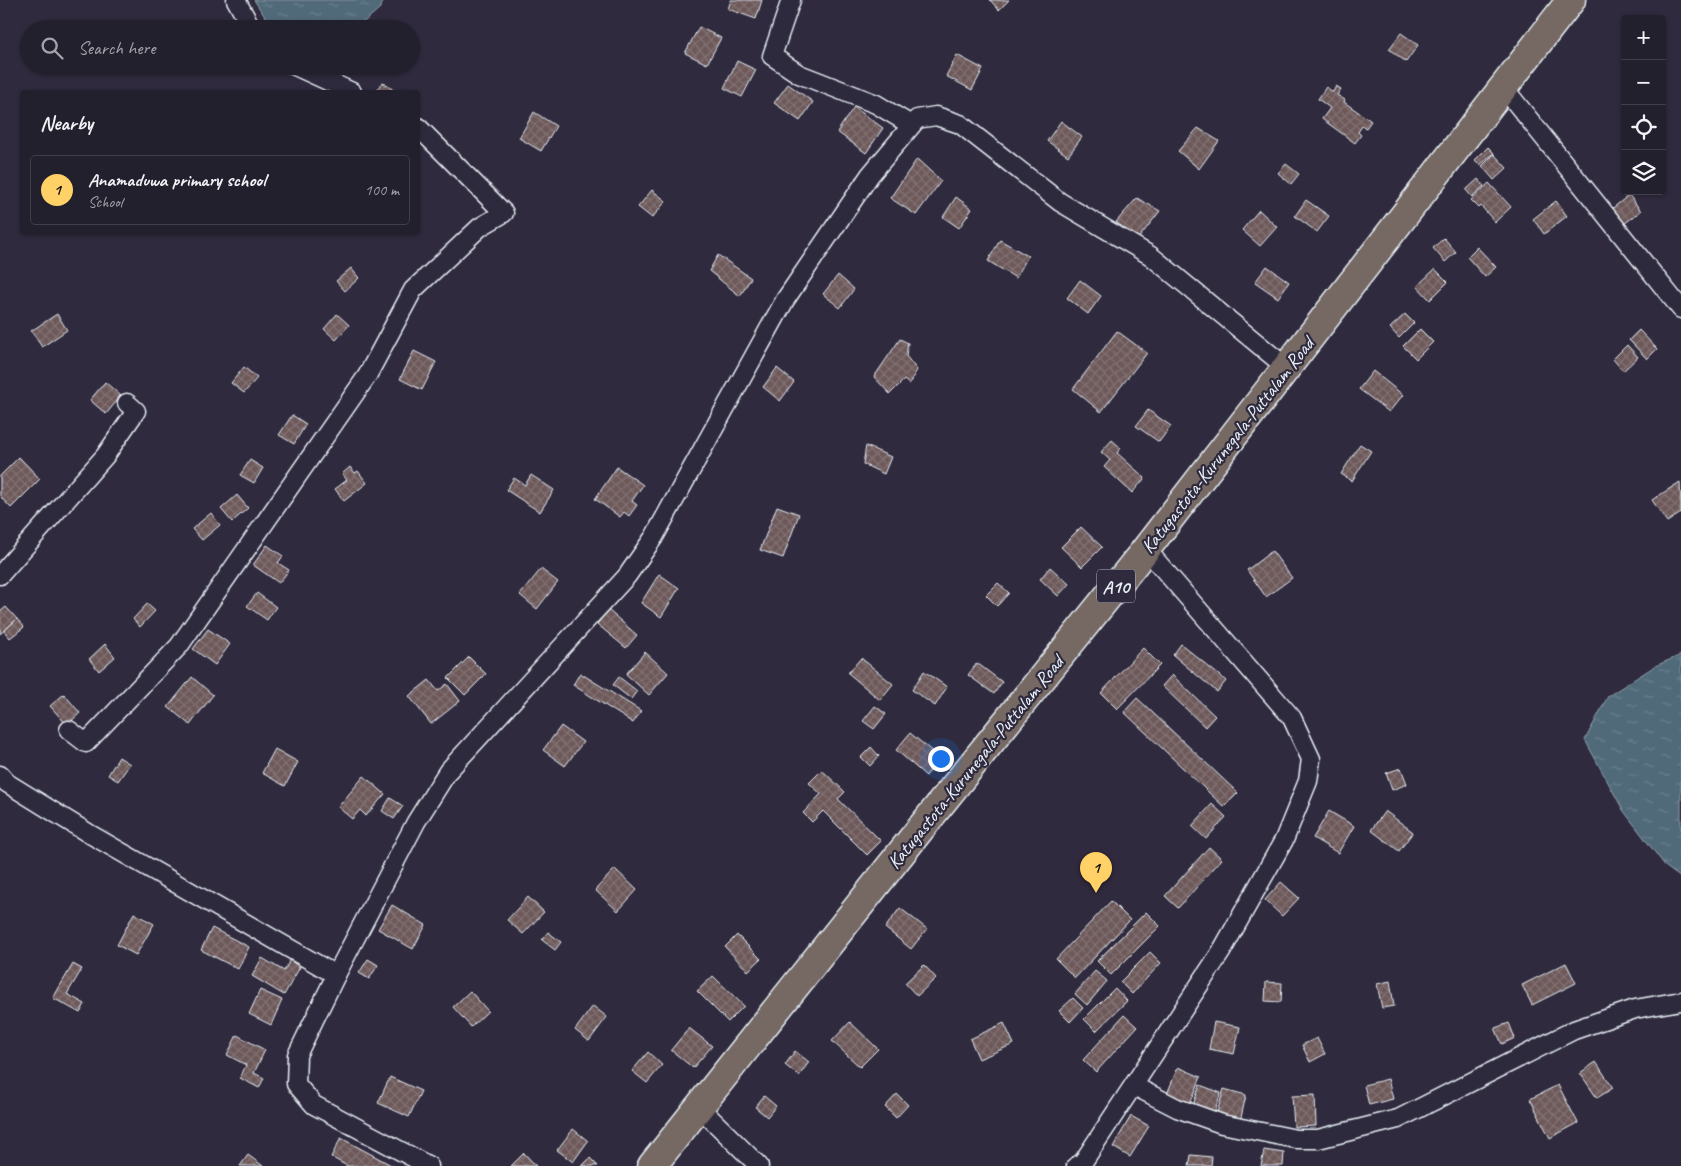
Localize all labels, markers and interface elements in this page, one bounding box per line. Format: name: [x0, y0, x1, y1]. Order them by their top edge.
map controls: [1621, 15, 1666, 195]
button: +: [1621, 15, 1666, 60]
search box: [20, 20, 420, 75]
icon: search: [38, 34, 66, 62]
text: Search here: [78, 36, 155, 60]
button: −: [1621, 60, 1666, 105]
button: locate: [1621, 105, 1666, 150]
text: Nearby: [40, 110, 93, 136]
button: layers: [1621, 150, 1666, 195]
text: Anamaduwa primary school: [88, 168, 266, 192]
text: 1: [53, 180, 61, 200]
text: 100 m: [365, 180, 399, 200]
text: School: [88, 192, 122, 212]
street label: Katugastota-Kurunegala-Puttalam Road: [1135, 330, 1321, 558]
road number: A10: [1097, 570, 1135, 602]
street label: Katugastota-Kurunegala-Puttalam Road: [882, 648, 1071, 874]
your location: [928, 746, 954, 772]
pin: 1: [1080, 852, 1112, 893]

